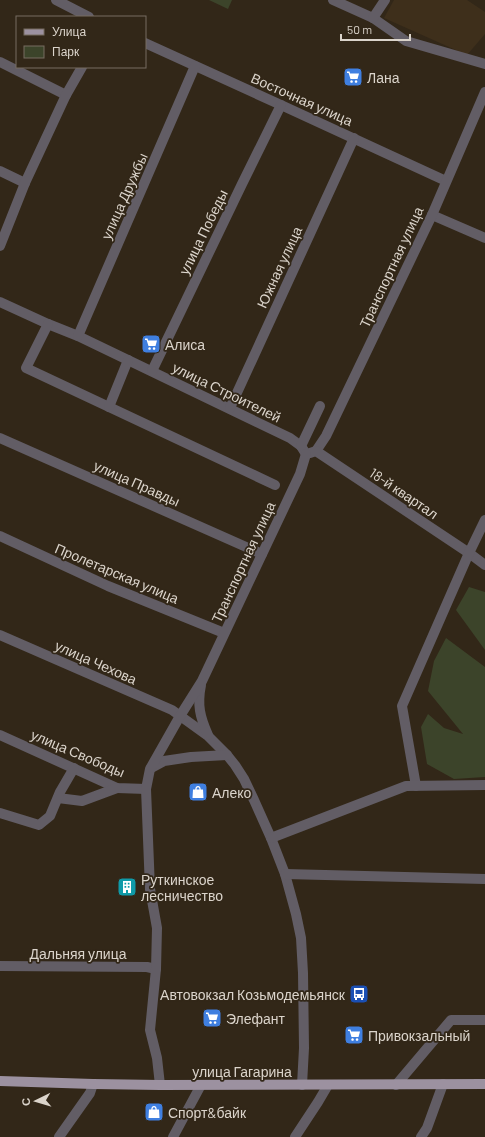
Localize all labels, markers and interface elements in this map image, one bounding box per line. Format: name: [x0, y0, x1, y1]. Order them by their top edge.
legend: [16, 16, 146, 68]
scale bar: [341, 16, 410, 42]
text: 50 m: [347, 22, 372, 36]
text: Улица: [52, 24, 86, 39]
text: Парк: [52, 44, 80, 59]
supermarket icon: Лана: [342, 66, 364, 88]
street label: Восточная улица: [249, 69, 356, 129]
place label: Лана: [367, 69, 400, 86]
street label: улица Дружбы: [97, 150, 151, 242]
street label: улица Победы: [175, 187, 231, 277]
street label: Транспортная улица: [355, 204, 427, 330]
street label: Южная улица: [253, 223, 305, 310]
supermarket icon: Алиса: [140, 333, 162, 355]
place label: Алиса: [165, 336, 205, 353]
street label: улица Строителей: [170, 358, 284, 426]
street label: улица Правды: [91, 456, 183, 510]
street label: 18-й квартал: [366, 464, 442, 522]
street label: Транспортная улица: [207, 499, 279, 625]
street label: Пролетарская улица: [53, 539, 182, 607]
street label: улица Чехова: [52, 636, 140, 688]
street label: улица Свободы: [29, 726, 127, 780]
shop icon: Алеко: [187, 781, 209, 803]
place label: Алеко: [212, 784, 252, 801]
place label: Руткинское лесничество: [141, 871, 223, 904]
building icon: Руткинское лесничество: [116, 876, 138, 898]
street label: Дальняя улица: [30, 945, 127, 962]
bus stop icon: Автовокзал Козьмодемьянск: [348, 983, 370, 1005]
place label: Автовокзал Козьмодемьянск: [160, 986, 346, 1003]
supermarket icon: Элефант: [201, 1007, 223, 1029]
place label: Элефант: [226, 1010, 286, 1027]
supermarket icon: Привокзальный: [343, 1024, 365, 1046]
place label: Привокзальный: [368, 1027, 470, 1044]
street label: улица Гагарина: [192, 1063, 292, 1080]
north arrow: [16, 1081, 56, 1121]
text: С: [19, 1097, 32, 1106]
shop icon: Спорт&байк: [143, 1101, 165, 1123]
place label: Спорт&байк: [168, 1104, 247, 1121]

